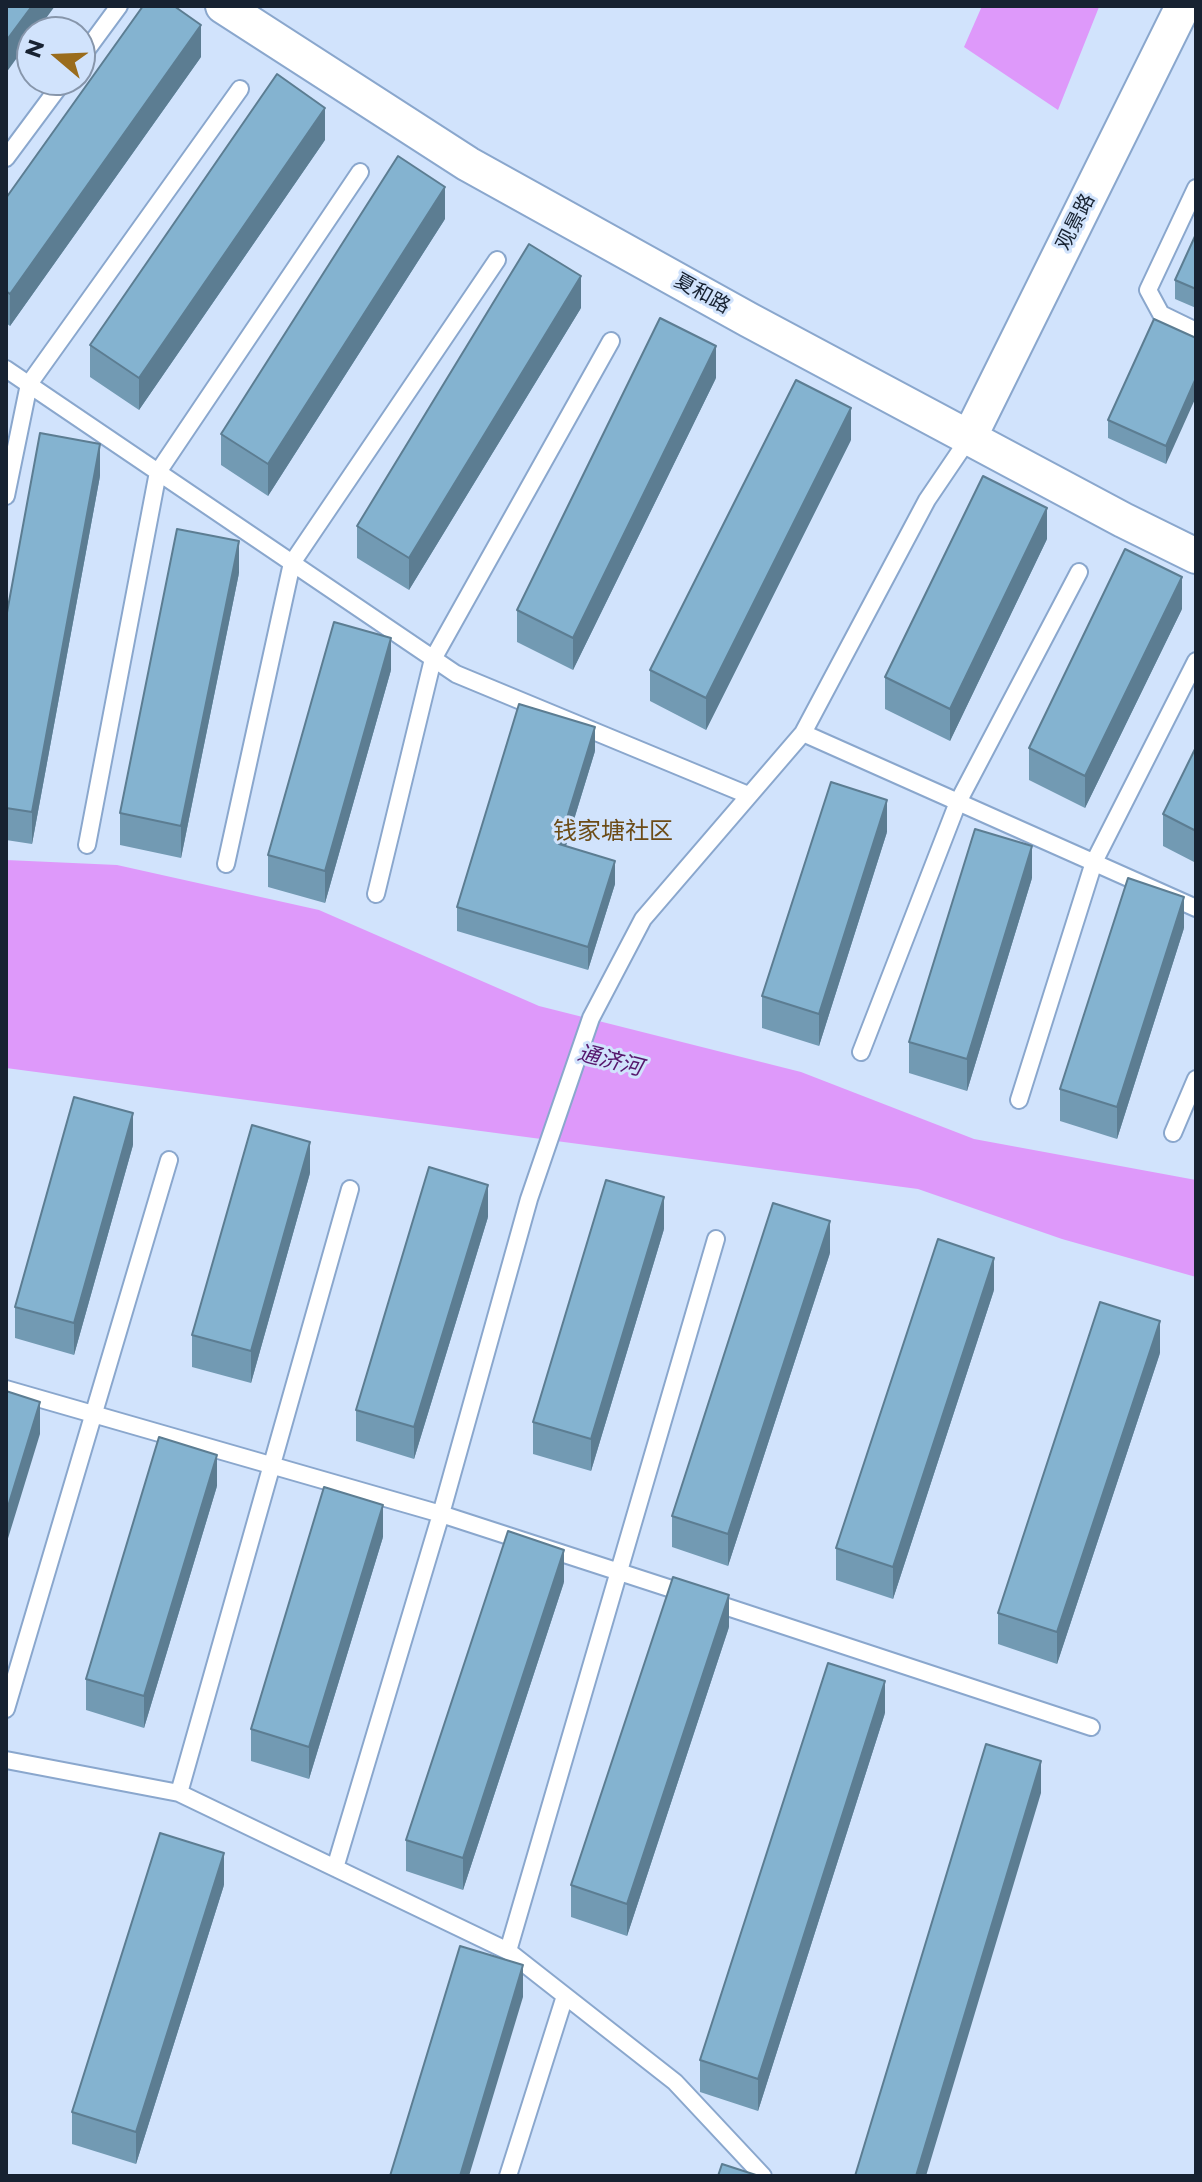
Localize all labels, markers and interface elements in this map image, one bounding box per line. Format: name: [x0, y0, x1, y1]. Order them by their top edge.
north arrow: [16, 16, 96, 96]
text: N: [19, 36, 50, 61]
street label: 观景路: [1052, 190, 1100, 254]
street label: 夏和路: [670, 269, 734, 319]
district label: 钱家塘社区: [553, 818, 673, 846]
water label: 通济河: [575, 1040, 645, 1082]

